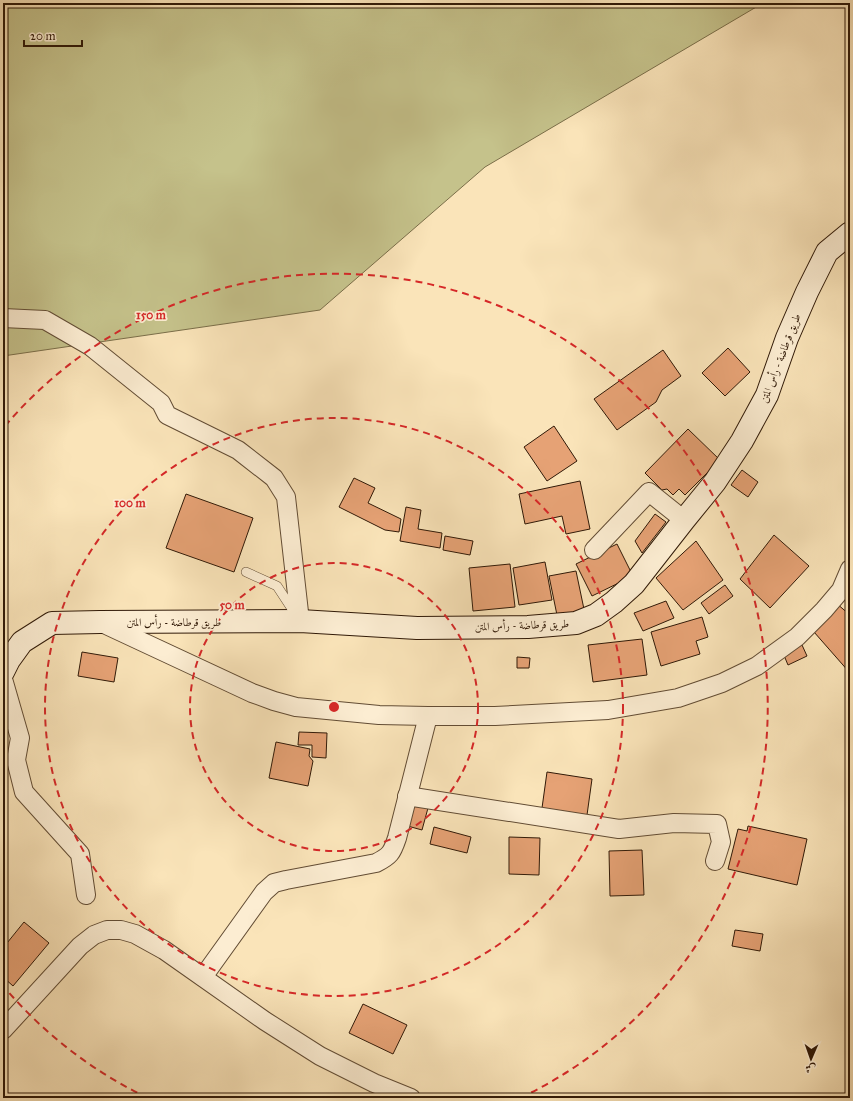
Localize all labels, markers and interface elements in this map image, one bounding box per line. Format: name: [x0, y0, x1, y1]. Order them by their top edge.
scale bar: [24, 22, 82, 48]
text: 20 m: [30, 29, 56, 43]
text: 150 m: [136, 308, 167, 322]
street label: طريق قرطاضة - رأس المتن: [756, 311, 804, 405]
text: 100 m: [114, 496, 147, 510]
text: 50 m: [219, 598, 246, 612]
street label: طريق قرطاضة - رأس المتن: [127, 614, 221, 630]
street label: طريق قرطاضة - رأس المتن: [475, 615, 569, 635]
centre of rings: [327, 700, 341, 714]
north arrow: [791, 1039, 831, 1079]
text: ش: [805, 1062, 816, 1075]

